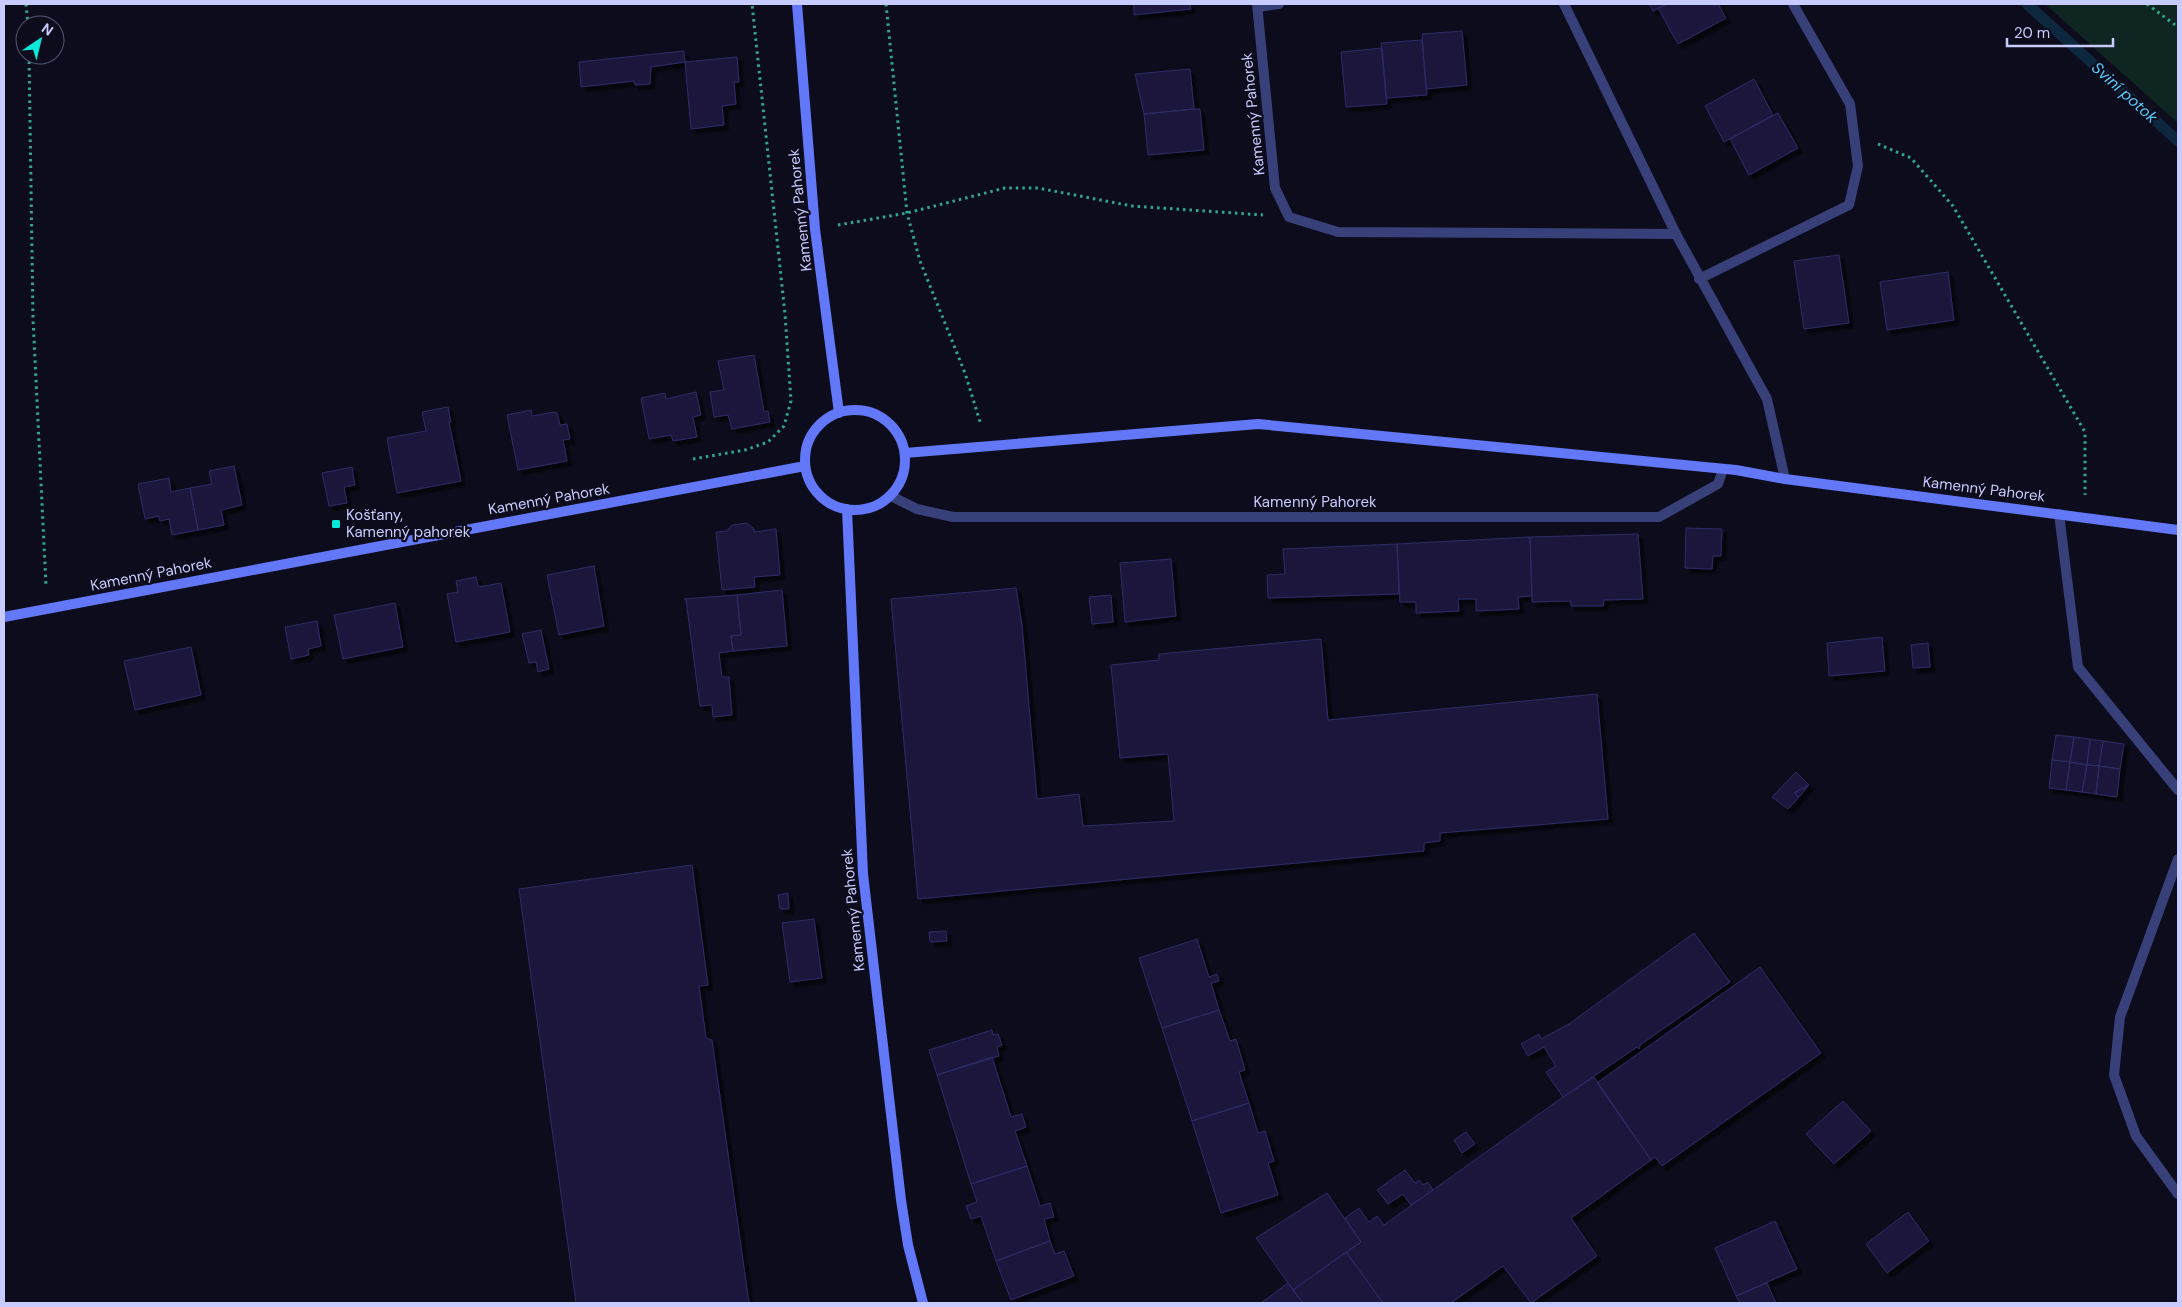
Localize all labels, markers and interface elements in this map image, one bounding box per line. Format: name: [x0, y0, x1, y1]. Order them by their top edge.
north arrow: [15, 15, 65, 65]
scale bar: [2007, 15, 2113, 47]
text: N: [38, 19, 57, 40]
text: 20 m: [2014, 23, 2050, 43]
street label: Kamenný Pahorek: [1237, 51, 1269, 176]
water label: Sviní potok: [2087, 57, 2163, 128]
street label: Kamenný Pahorek: [784, 147, 816, 272]
street label: Kamenný Pahorek: [1922, 472, 2047, 506]
street label: Kamenný Pahorek: [487, 478, 612, 520]
street label: Kamenný Pahorek: [1253, 492, 1377, 512]
place label: Košťany, Kamenný pahorek: [346, 505, 471, 542]
marker: Košťany, Kamenný pahorek: [330, 518, 342, 530]
street label: Kamenný Pahorek: [89, 552, 214, 596]
street label: Kamenný Pahorek: [837, 847, 869, 972]

